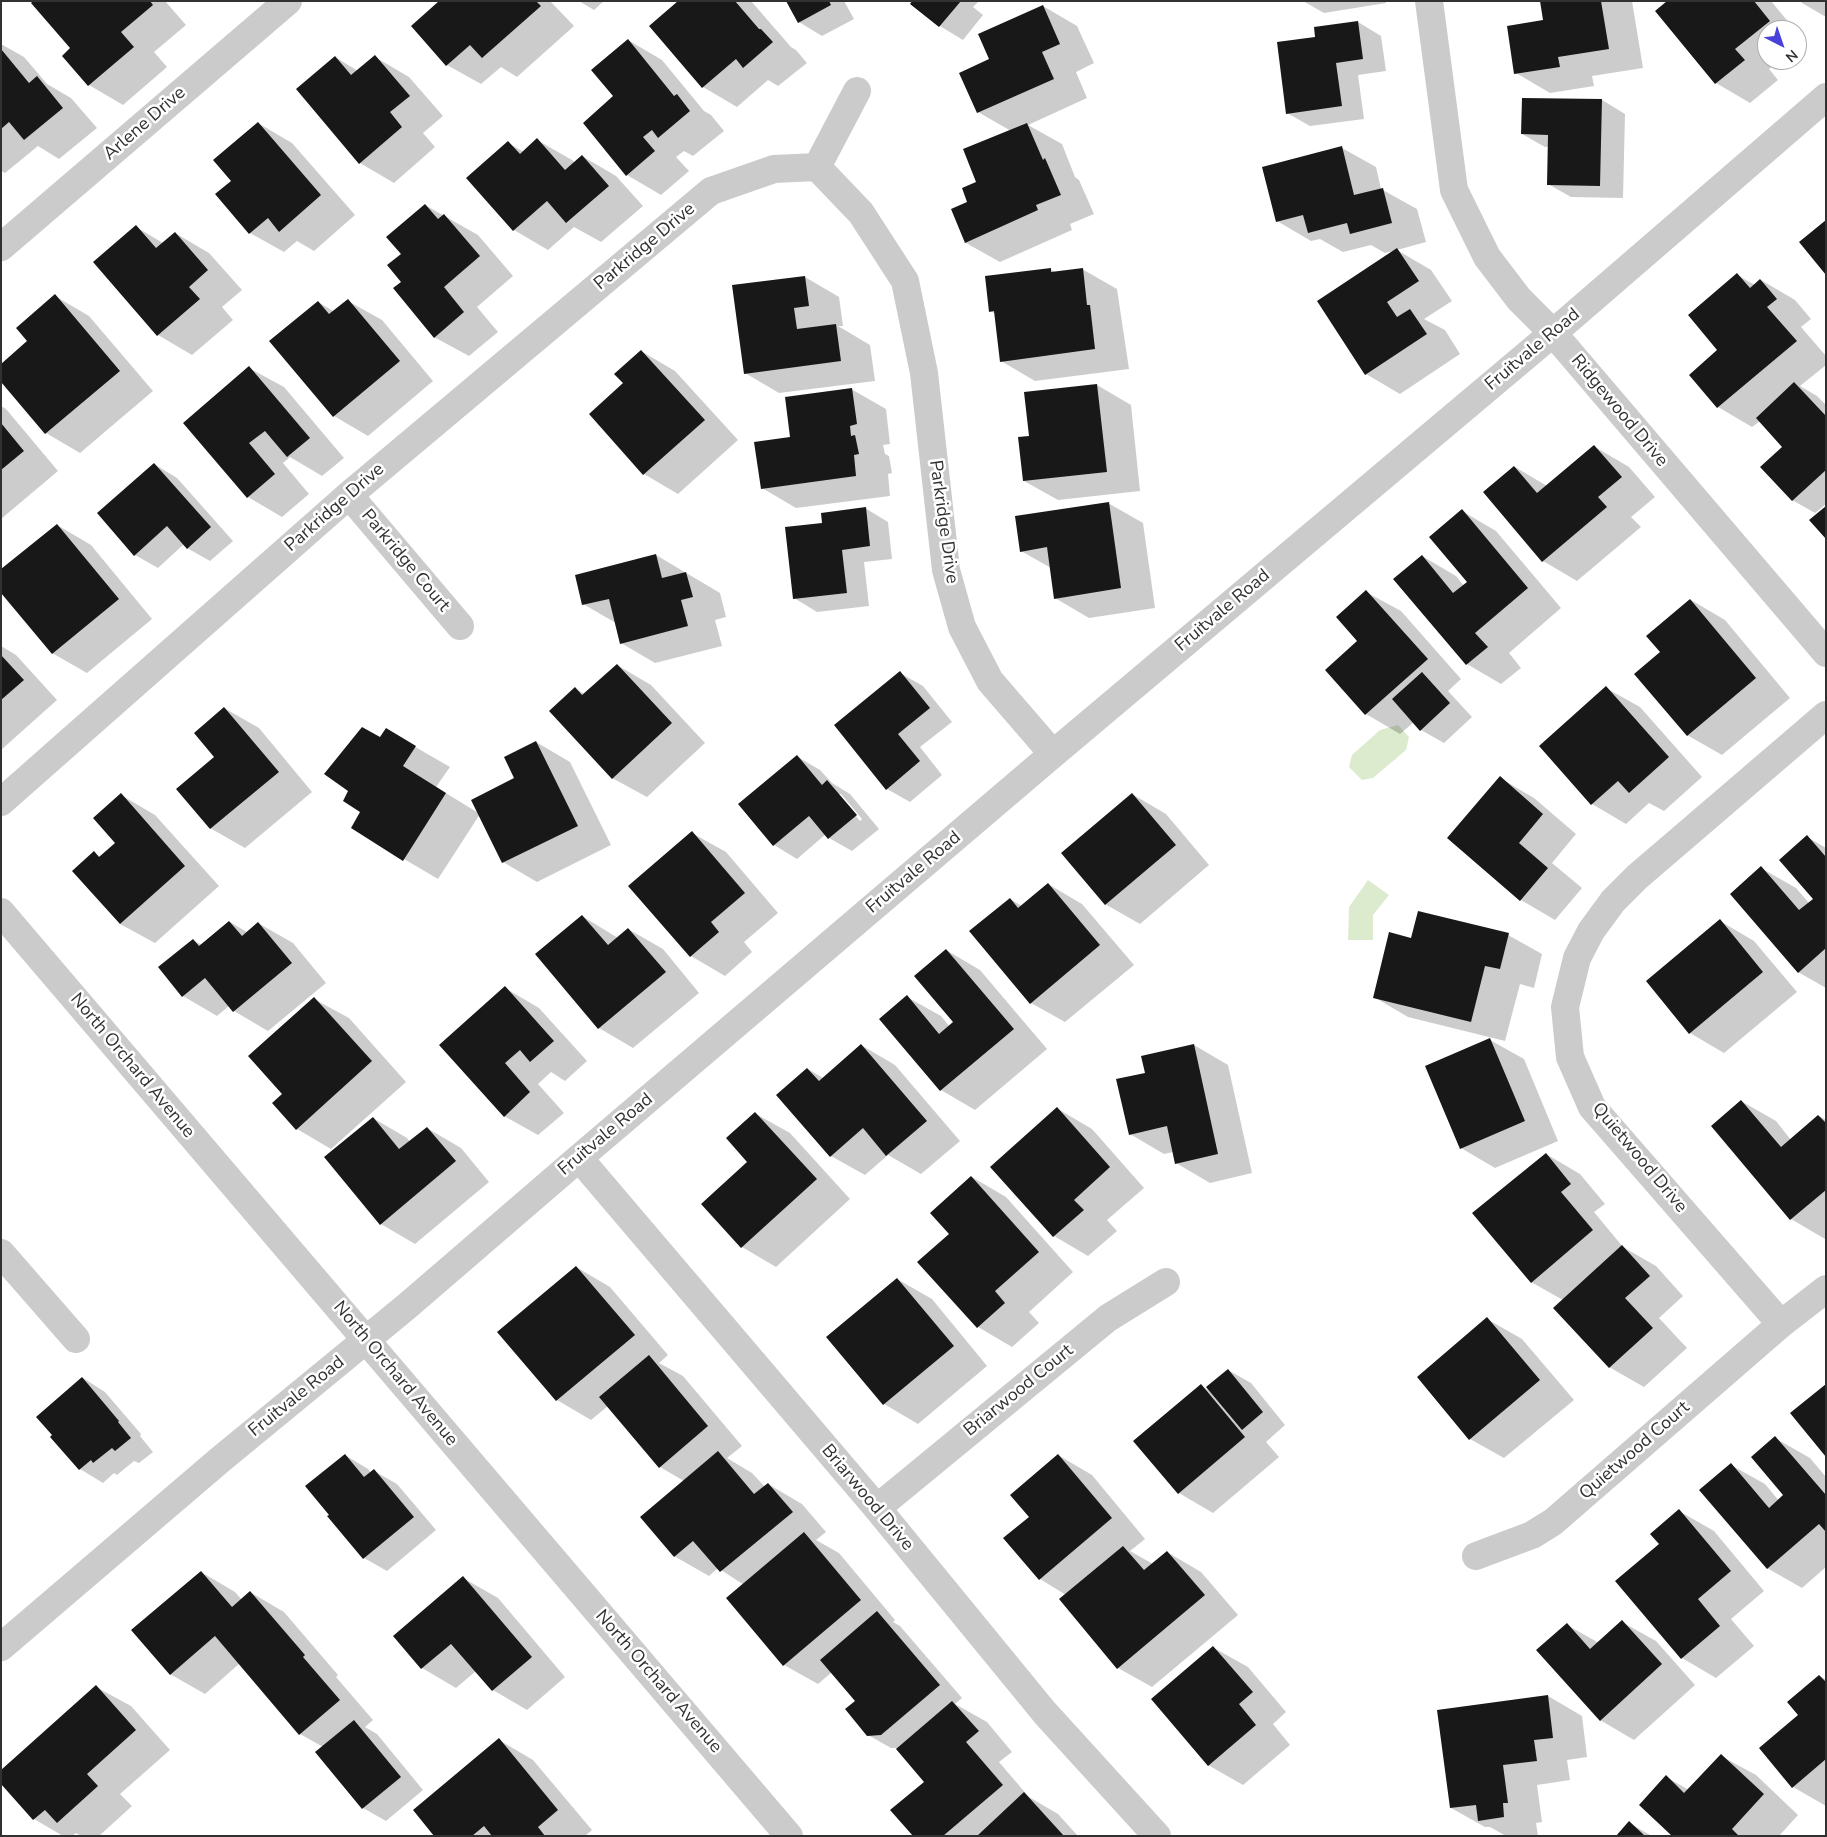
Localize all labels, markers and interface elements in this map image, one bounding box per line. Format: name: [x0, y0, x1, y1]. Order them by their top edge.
north arrow: [1757, 20, 1807, 70]
text: N: [1781, 45, 1802, 67]
street label: Arlene Drive: [100, 83, 190, 165]
street label: Parkridge Drive: [590, 199, 700, 295]
street label: Fruitvale Road: [1481, 304, 1585, 396]
street label: Ridgewood Drive: [1566, 351, 1672, 471]
street label: Parkridge Drive: [281, 459, 389, 557]
street label: Parkridge Drive: [924, 459, 962, 585]
street label: Parkridge Court: [356, 506, 454, 616]
street label: Fruitvale Road: [1171, 565, 1275, 657]
street label: Fruitvale Road: [862, 827, 966, 919]
street label: North Orchard Avenue: [65, 989, 199, 1143]
street label: Fruitvale Road: [554, 1089, 658, 1181]
street label: Quietwood Drive: [1587, 1099, 1691, 1217]
street label: North Orchard Avenue: [328, 1297, 462, 1451]
street label: Briarwood Court: [960, 1340, 1078, 1442]
street label: Fruitvale Road: [245, 1352, 349, 1442]
street label: Quietwood Court: [1575, 1397, 1695, 1505]
street label: Briarwood Drive: [816, 1440, 918, 1556]
street label: North Orchard Avenue: [590, 1606, 726, 1758]

